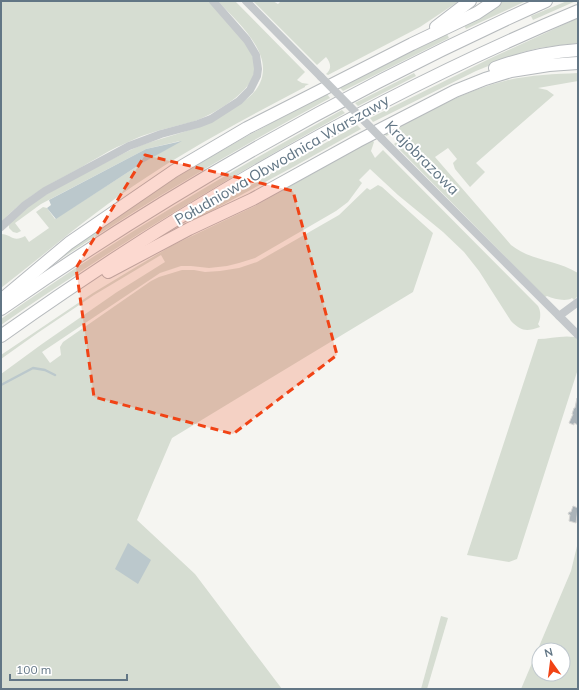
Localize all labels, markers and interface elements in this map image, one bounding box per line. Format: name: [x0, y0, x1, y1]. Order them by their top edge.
street label: Południowa Obwodnica Warszawy: [171, 90, 393, 229]
street label: Krajobrazowa: [381, 117, 463, 199]
north arrow: [531, 642, 571, 682]
text: N: [543, 644, 554, 660]
scale bar: [10, 656, 127, 682]
text: 100 m: [16, 662, 51, 677]

